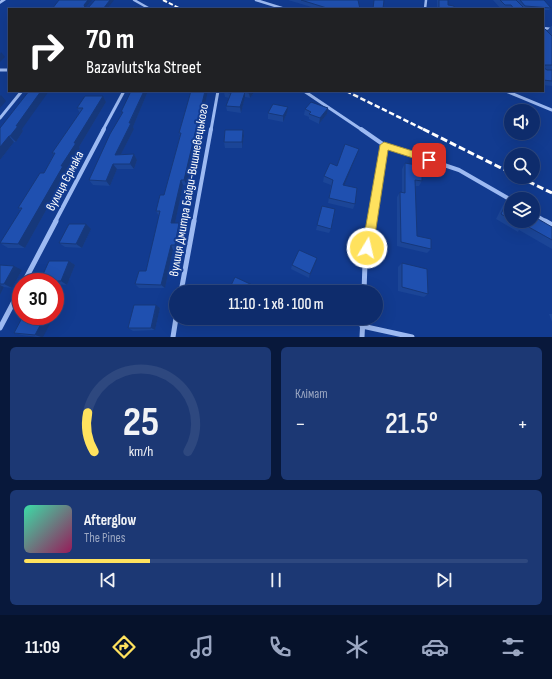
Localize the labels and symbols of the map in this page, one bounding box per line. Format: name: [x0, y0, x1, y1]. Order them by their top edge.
street label: вулиця Дмитра Байди-Вишневецького: [166, 102, 212, 278]
pin: [412, 143, 446, 177]
street label: вулиця Єрмака: [43, 148, 87, 214]
position arrow: [346, 227, 388, 269]
speed limit sign: 30: [12, 273, 64, 325]

